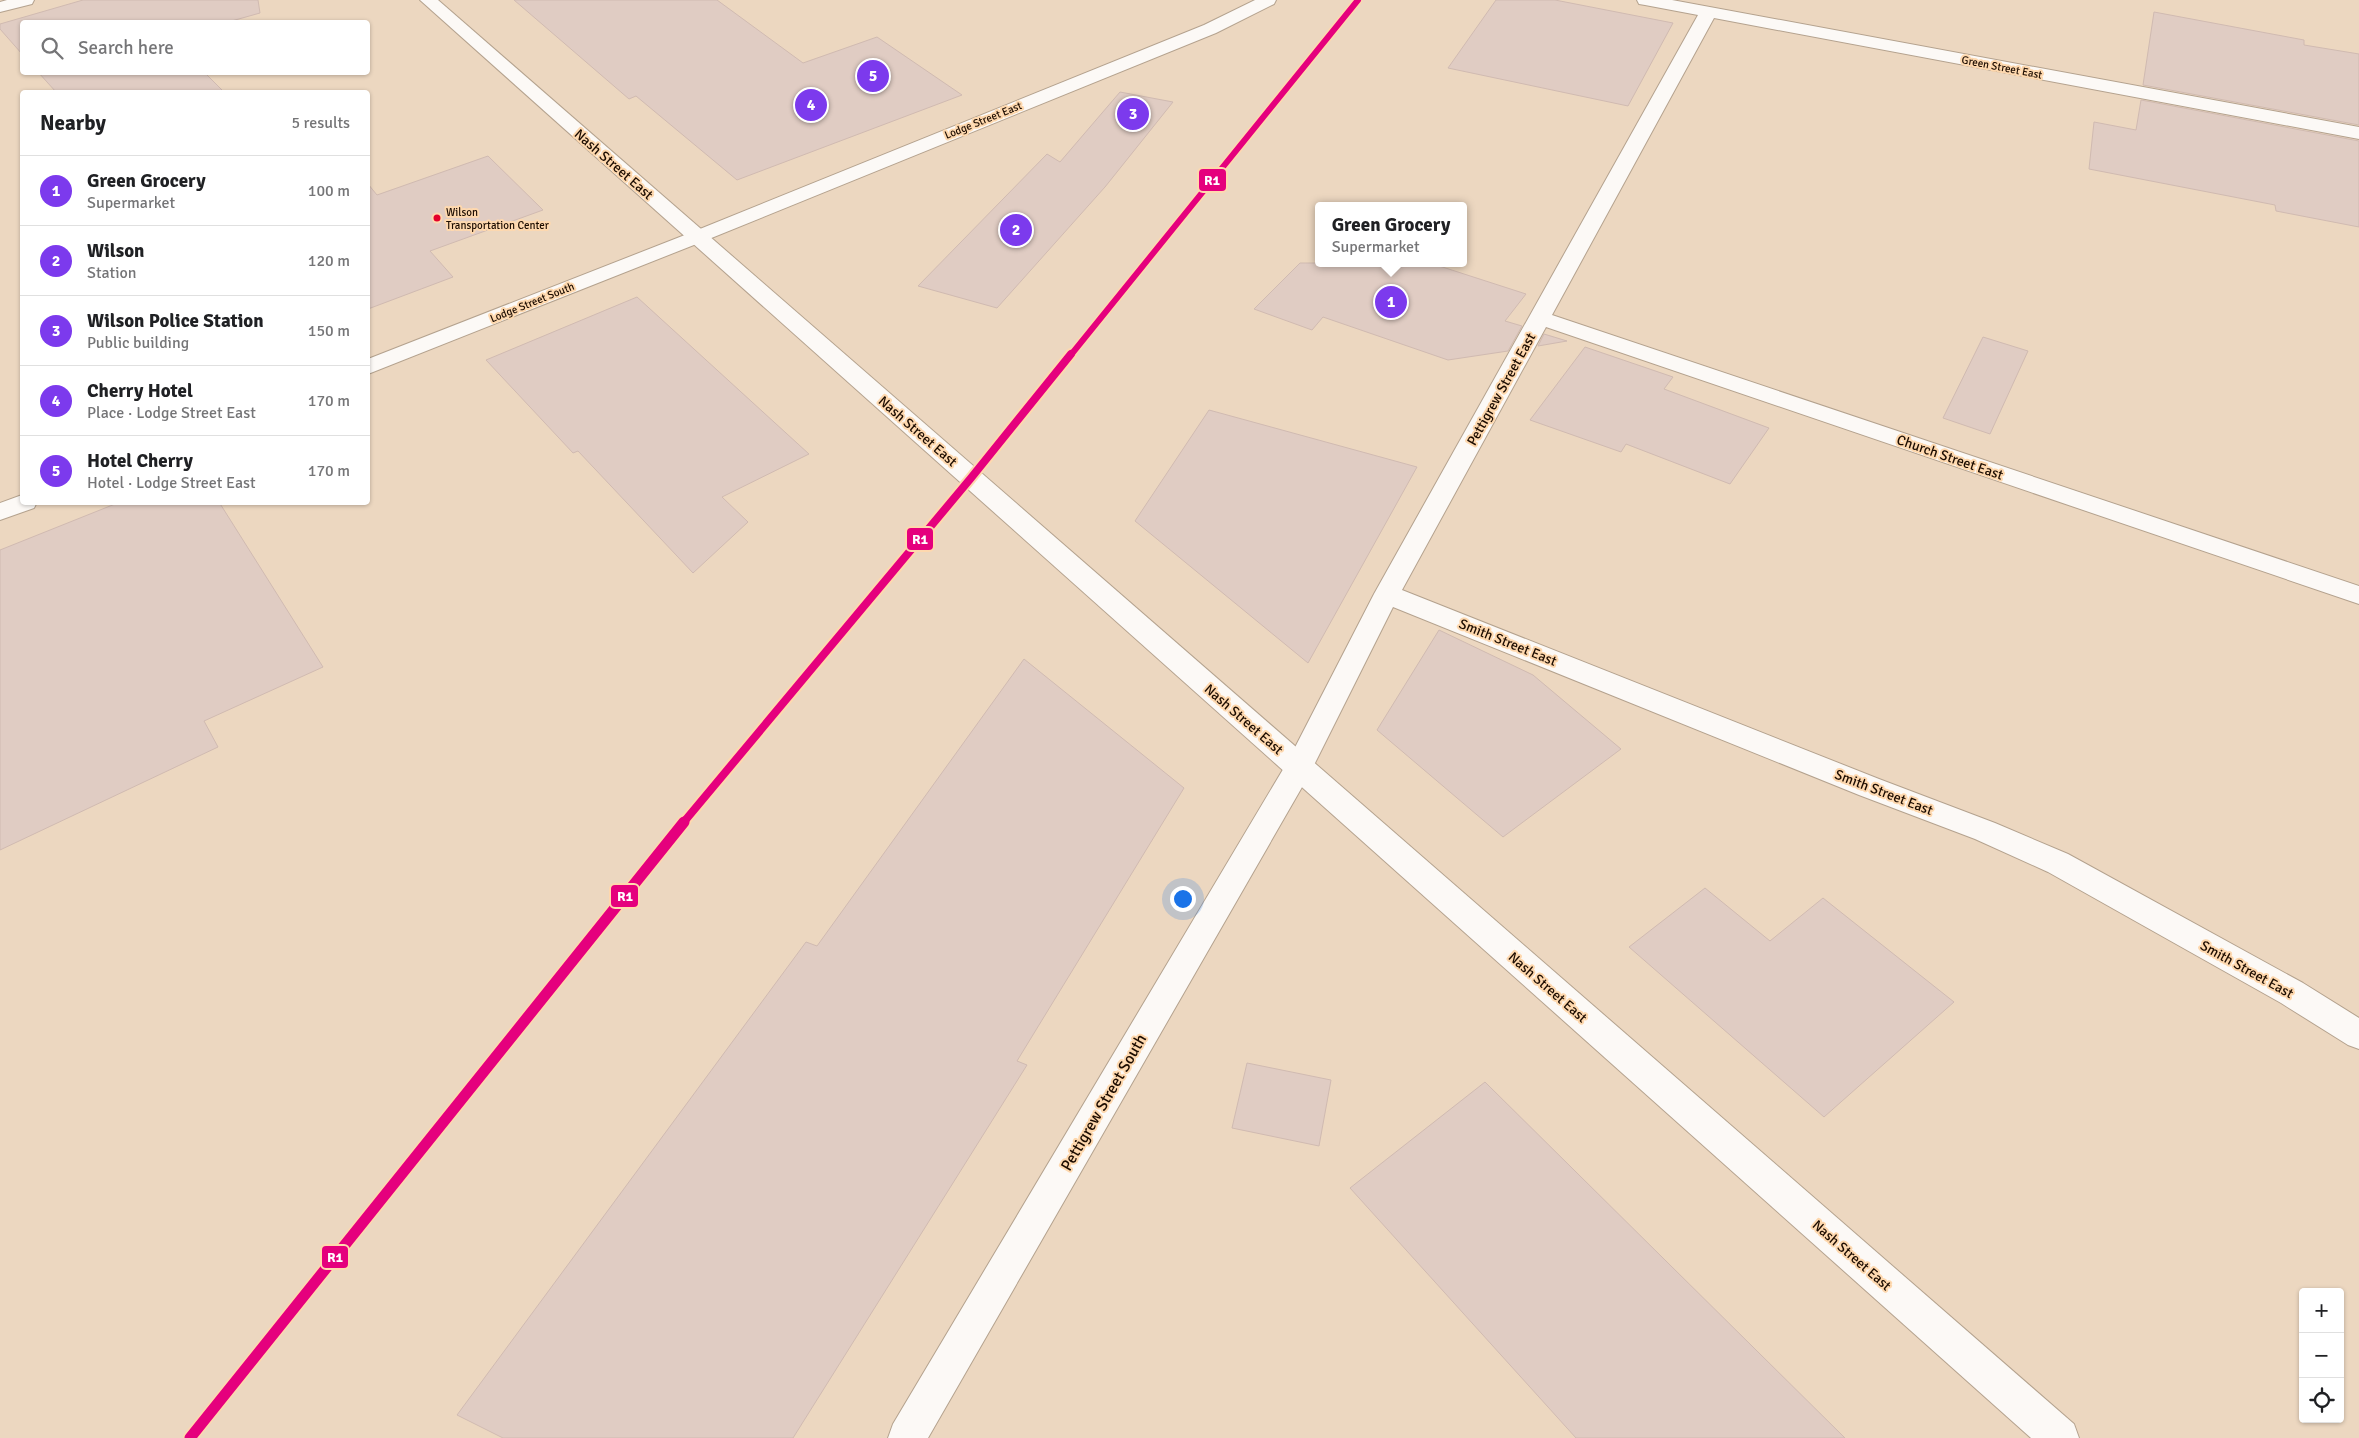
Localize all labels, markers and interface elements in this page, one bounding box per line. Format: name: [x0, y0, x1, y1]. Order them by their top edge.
search box: [20, 20, 370, 75]
icon: search: [38, 34, 66, 62]
text: Search here: [78, 36, 174, 60]
street label: Green Street East: [1961, 53, 2043, 82]
pin: 5: [857, 57, 889, 95]
pin: 4: [795, 86, 827, 124]
pin: 3: [1117, 95, 1149, 133]
street label: Lodge Street East: [943, 99, 1024, 142]
text: Nearby: [40, 110, 106, 136]
text: 5 results: [291, 113, 350, 133]
street label: Nash Street East: [571, 126, 657, 203]
line badge: R1: [1198, 168, 1227, 192]
text: Green Grocery: [87, 169, 206, 193]
text: R1: [1204, 172, 1221, 189]
text: 1: [52, 181, 60, 201]
text: 100 m: [308, 181, 350, 201]
text: Supermarket: [87, 193, 175, 213]
popup: [1315, 202, 1467, 267]
place label: Wilson Transportation Center: [446, 206, 549, 232]
pin: 2: [1000, 211, 1032, 249]
marker: Wilson Transportation Center: [432, 213, 442, 223]
text: Green Grocery: [1332, 213, 1450, 237]
text: Supermarket: [1332, 237, 1420, 257]
text: Wilson: [87, 239, 145, 263]
text: 2: [52, 251, 60, 271]
text: 120 m: [308, 251, 350, 271]
text: Station: [87, 263, 137, 283]
street label: Lodge Street South: [488, 280, 576, 325]
pin: 1: [1375, 283, 1407, 321]
text: Wilson Police Station: [87, 309, 264, 333]
text: 3: [52, 321, 60, 341]
text: 150 m: [308, 321, 350, 341]
street label: Pettigrew Street East: [1463, 330, 1539, 449]
text: Public building: [87, 333, 189, 353]
text: Cherry Hotel: [87, 379, 193, 403]
text: 4: [52, 391, 60, 411]
text: 170 m: [308, 391, 350, 411]
street label: Nash Street East: [875, 393, 961, 470]
text: Place · Lodge Street East: [87, 403, 256, 423]
street label: Church Street East: [1894, 431, 2005, 484]
text: Hotel Cherry: [87, 449, 193, 473]
text: 5: [52, 461, 60, 481]
text: 170 m: [308, 461, 350, 481]
text: Hotel · Lodge Street East: [87, 473, 256, 493]
line badge: R1: [906, 527, 934, 551]
text: R1: [912, 531, 929, 548]
street label: Smith Street East: [1457, 615, 1559, 670]
street label: Nash Street East: [1201, 681, 1287, 758]
street label: Smith Street East: [1832, 766, 1935, 819]
line badge: R1: [610, 884, 639, 908]
your location: [1170, 886, 1196, 912]
text: R1: [617, 888, 634, 905]
street label: Smith Street East: [2197, 937, 2296, 1002]
street label: Nash Street East: [1505, 949, 1591, 1026]
street label: Pettigrew Street South: [1057, 1031, 1151, 1174]
street label: Nash Street East: [1809, 1217, 1895, 1294]
line badge: R1: [321, 1245, 349, 1269]
text: R1: [327, 1249, 344, 1266]
map controls: [2299, 1288, 2344, 1423]
button: +: [2299, 1288, 2344, 1333]
button: −: [2299, 1333, 2344, 1378]
button: locate: [2299, 1378, 2344, 1423]

